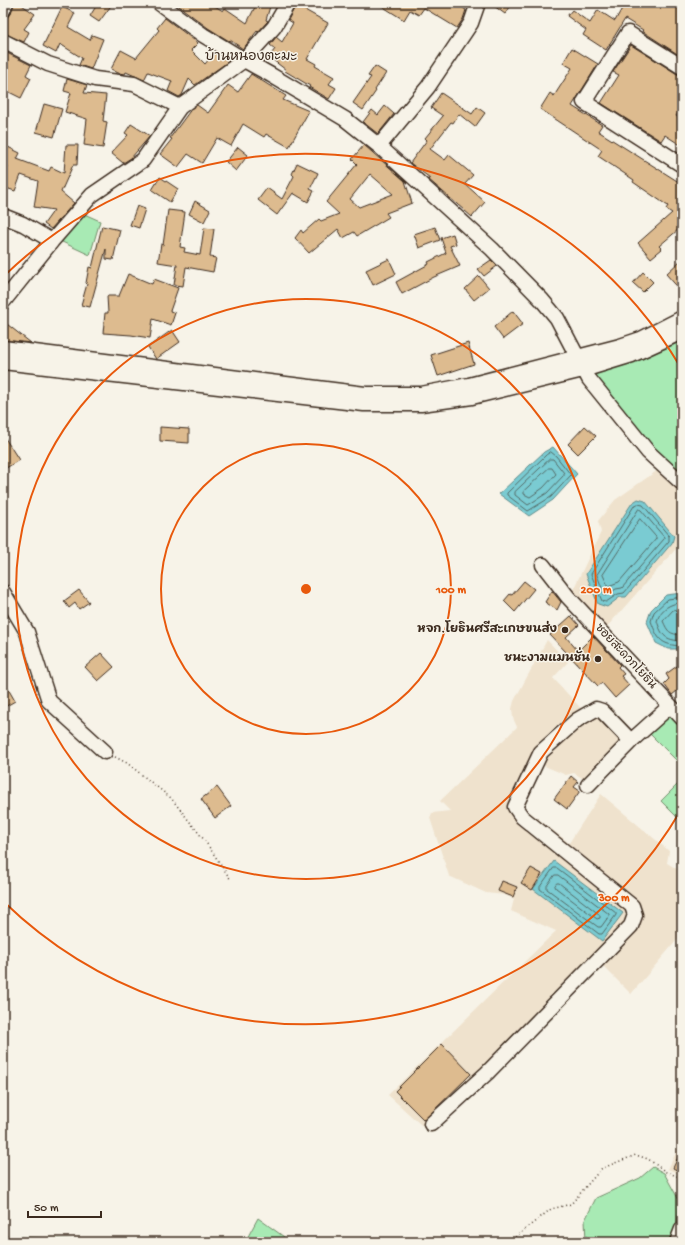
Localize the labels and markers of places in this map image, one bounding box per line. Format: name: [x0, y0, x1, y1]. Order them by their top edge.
centre of rings: [299, 582, 313, 596]
place label: หจก.โยธินศรีสะเกษขนส่ง: [417, 620, 557, 637]
marker: หจก.โยธินศรีสะเกษขนส่ง: [560, 625, 570, 635]
place label: ชนะงามแมนชั่น: [504, 647, 590, 666]
marker: ชนะงามแมนชั่น: [593, 654, 603, 664]

